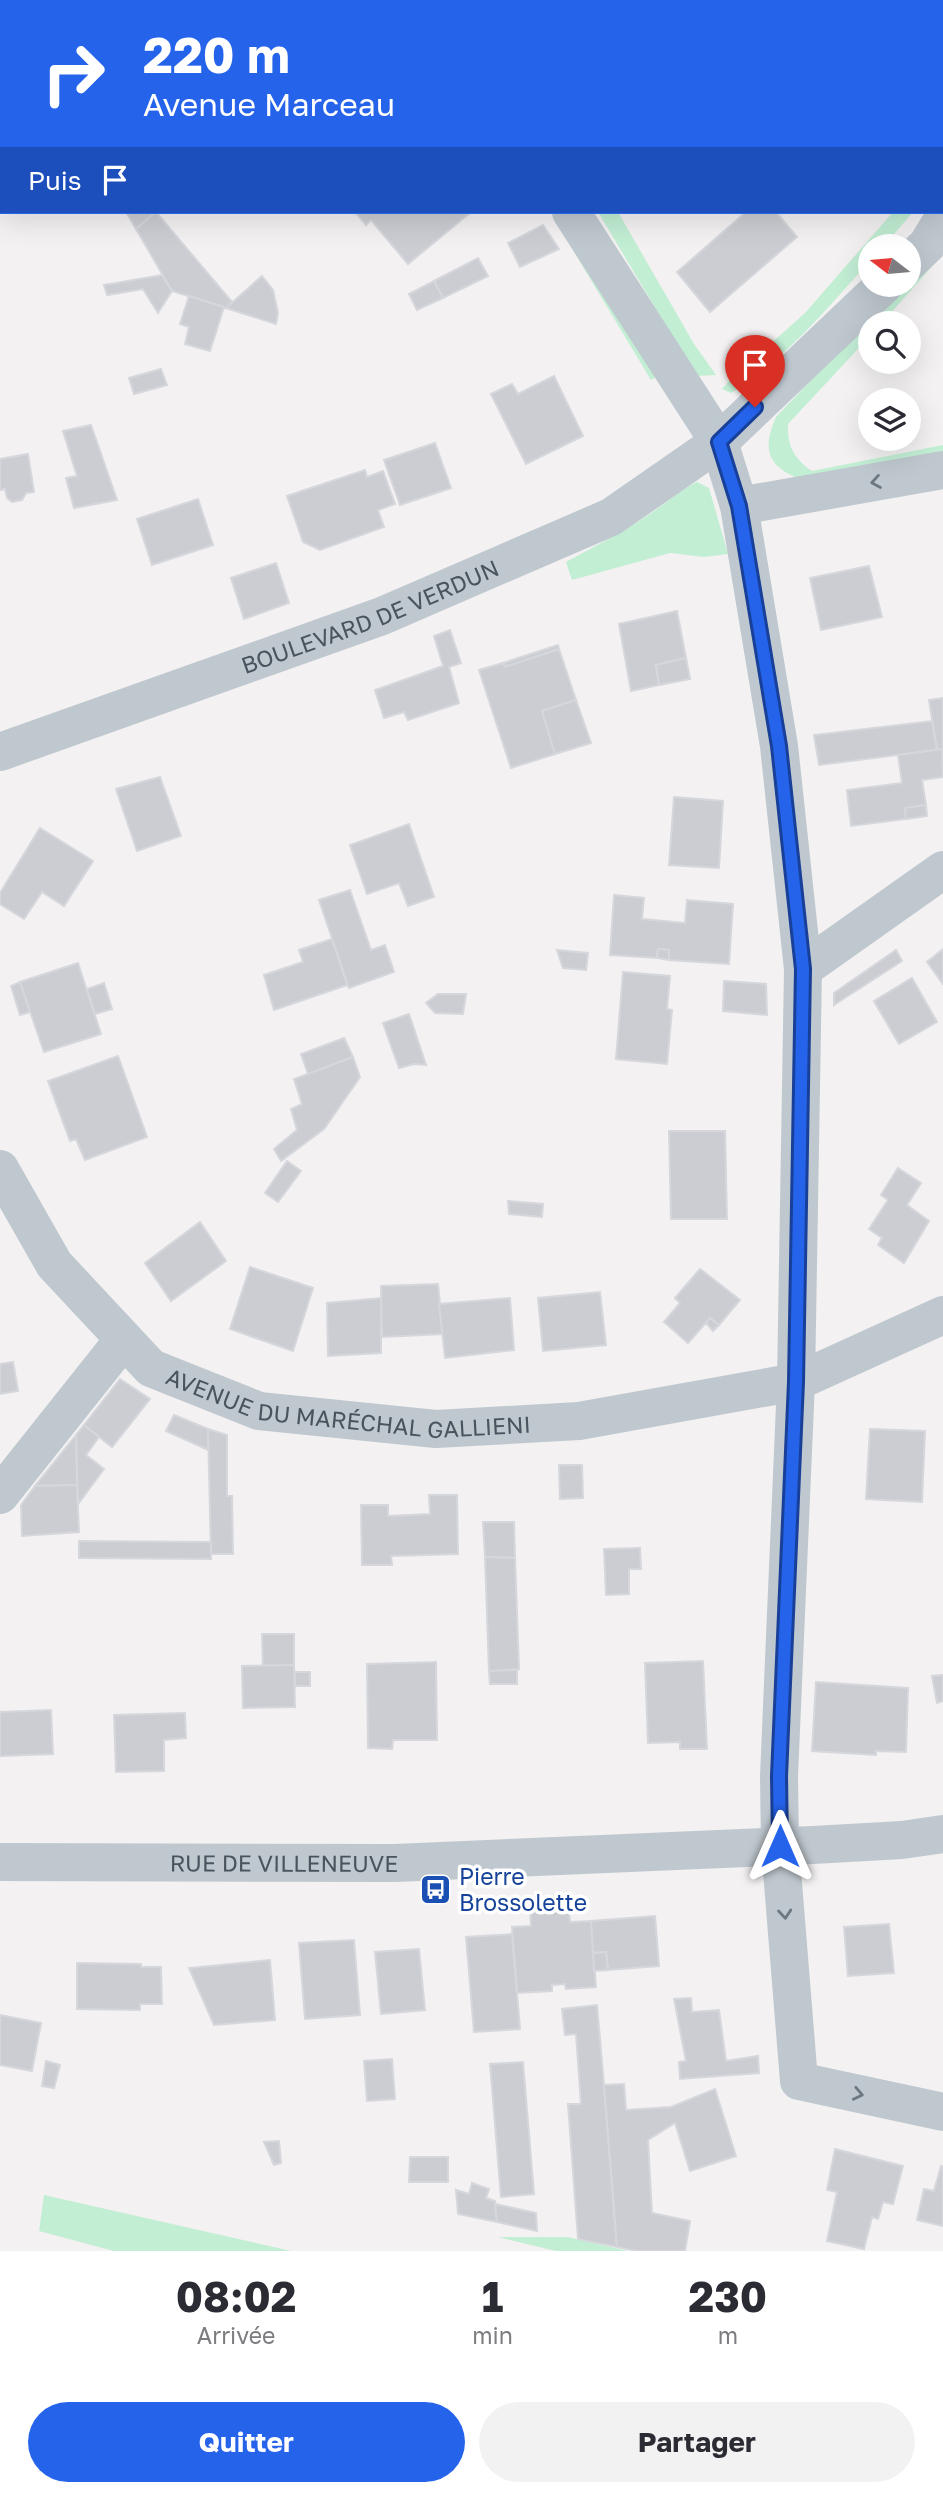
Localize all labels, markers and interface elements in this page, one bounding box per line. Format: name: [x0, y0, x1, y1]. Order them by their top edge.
text: 220 m: [143, 25, 290, 84]
icon: right: [28, 28, 119, 119]
text: Avenue Marceau: [143, 85, 395, 123]
icon: arrive: [96, 161, 134, 199]
text: Puis: [28, 165, 82, 196]
north arrow: [858, 234, 920, 298]
map controls: [858, 234, 921, 451]
button: search: [858, 311, 921, 374]
pin: [725, 335, 785, 407]
icon: arrive: [736, 346, 774, 384]
button: layers: [858, 388, 921, 451]
one-way arrow: [870, 474, 882, 489]
street label: BOULEVARD DE VERDUN: [237, 553, 503, 679]
street label: AVENUE DU MARÉCHAL GALLIENI: [162, 1362, 532, 1444]
position arrow: [743, 1809, 817, 1883]
street label: RUE DE VILLENEUVE: [170, 1848, 398, 1877]
place label: Pierre Brossolette: [459, 1862, 587, 1916]
bus stop icon: Pierre Brossolette: [419, 1872, 453, 1906]
one-way arrow: [777, 1909, 792, 1920]
one-way arrow: [852, 2085, 864, 2100]
text: 08:02: [176, 2271, 296, 2321]
text: 1: [482, 2271, 503, 2321]
text: 230: [689, 2271, 767, 2321]
text: Arrivée: [197, 2321, 275, 2349]
text: min: [472, 2321, 513, 2349]
text: m: [718, 2321, 738, 2349]
button: Quitter: [28, 2402, 465, 2482]
button: Partager: [479, 2402, 915, 2482]

